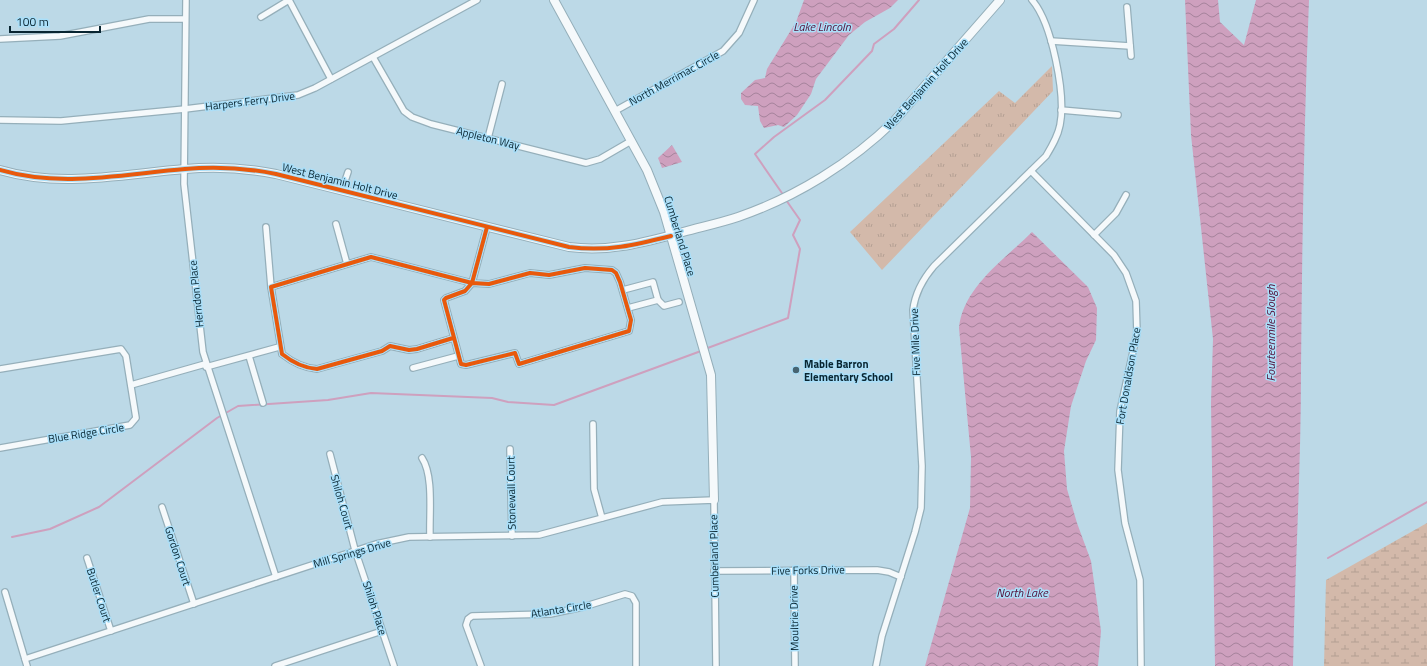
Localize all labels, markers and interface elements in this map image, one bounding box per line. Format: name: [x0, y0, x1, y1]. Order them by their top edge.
scale bar: [10, 8, 100, 34]
text: 100 m: [16, 12, 49, 31]
water label: Lake Lincoln: [793, 17, 852, 36]
street label: West Benjamin Holt Drive: [880, 34, 972, 133]
street label: North Merrimac Circle: [626, 46, 722, 109]
street label: Harpers Ferry Drive: [204, 88, 296, 114]
street label: Appleton Way: [455, 122, 522, 154]
street label: West Benjamin Holt Drive: [281, 159, 400, 203]
street label: Cumberland Place: [660, 194, 700, 278]
street label: Herndon Place: [184, 259, 207, 328]
water label: Fourteenmile Slough: [1261, 284, 1280, 381]
street label: Five Mile Drive: [906, 308, 924, 376]
street label: Fort Donaldson Place: [1112, 326, 1144, 426]
place label: Mable Barron Elementary School: [804, 356, 893, 385]
marker: Mable Barron Elementary School: [791, 365, 801, 375]
street label: Blue Ridge Circle: [47, 419, 126, 447]
street label: Stonewall Court: [502, 456, 520, 530]
street label: Shiloh Court: [327, 473, 357, 531]
street label: Cumberland Place: [705, 514, 723, 598]
street label: Gordon Court: [161, 524, 195, 588]
street label: Mill Springs Drive: [311, 534, 393, 572]
street label: Five Forks Drive: [771, 561, 845, 579]
street label: Butler Court: [83, 566, 115, 624]
street label: Shiloh Place: [359, 579, 391, 637]
water label: North Lake: [996, 583, 1049, 602]
street label: Moultrie Drive: [785, 585, 803, 651]
street label: Atlanta Circle: [530, 596, 593, 622]

